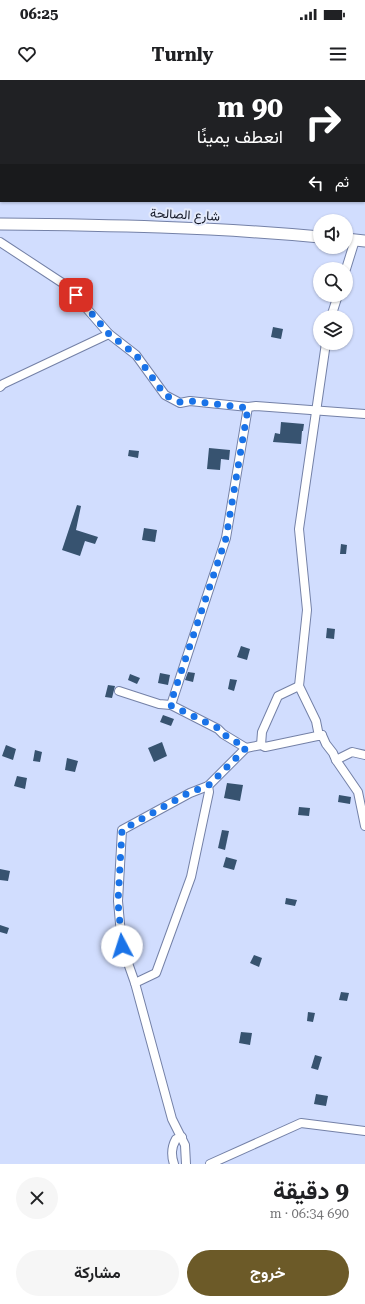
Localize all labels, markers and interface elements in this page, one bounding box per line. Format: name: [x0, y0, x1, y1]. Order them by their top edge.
text: 06:25: [20, 5, 58, 23]
icon: heart: [16, 43, 38, 65]
icon: menu: [327, 43, 349, 65]
text: Turnly: [152, 44, 213, 65]
text: 90 m: [218, 91, 283, 124]
icon: right: [297, 96, 349, 148]
text: انعطف يمينًا: [197, 126, 283, 147]
icon: left: [305, 172, 327, 194]
text: ثم: [335, 173, 349, 191]
street label: شارع الصالحة: [149, 205, 220, 226]
map controls: [313, 214, 353, 350]
button: sound: [313, 214, 353, 254]
button: search: [313, 262, 353, 302]
pin: [59, 278, 93, 312]
icon: arrive: [65, 284, 87, 306]
button: layers: [313, 310, 353, 350]
position arrow: [101, 925, 143, 967]
button: close: [16, 1177, 58, 1219]
text: 9 دقيقة: [273, 1177, 349, 1205]
text: 690 m · 06:34: [270, 1206, 349, 1221]
button: مشاركة: [16, 1250, 179, 1296]
button: خروج: [187, 1250, 349, 1296]

